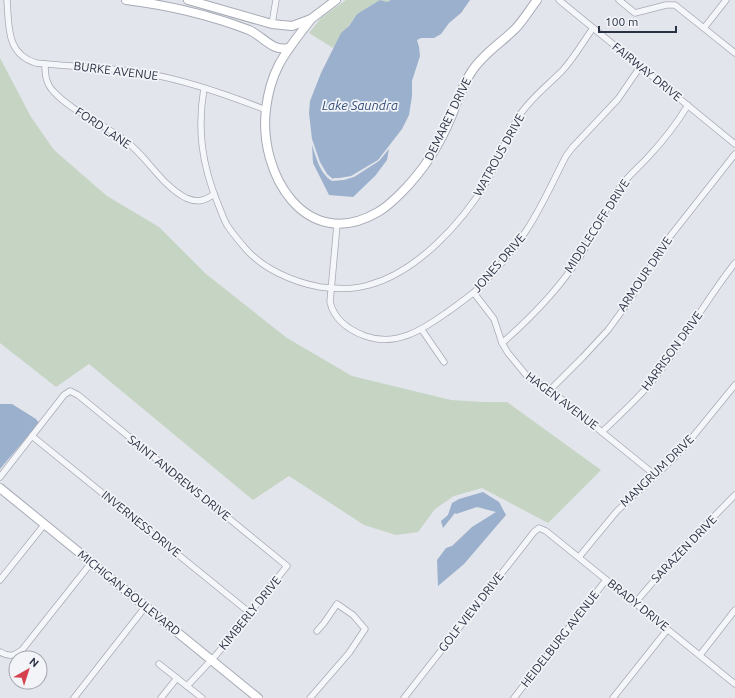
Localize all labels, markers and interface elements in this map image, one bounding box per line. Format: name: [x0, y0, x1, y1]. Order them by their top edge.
scale bar: [599, 8, 676, 34]
text: 100 m: [605, 15, 638, 28]
street label: FAIRWAY DRIVE: [610, 40, 685, 104]
street label: BURKE AVENUE: [73, 59, 159, 82]
street label: DEMARET DRIVE: [422, 75, 473, 162]
water label: Lake Saundra: [322, 98, 398, 112]
street label: FORD LANE: [73, 104, 134, 151]
street label: WATROUS DRIVE: [471, 111, 527, 198]
street label: MIDDLECOFF DRIVE: [562, 177, 632, 275]
street label: JONES DRIVE: [470, 231, 528, 294]
street label: ARMOUR DRIVE: [615, 234, 674, 313]
street label: HARRISON DRIVE: [639, 308, 705, 393]
street label: HAGEN AVENUE: [524, 369, 601, 432]
street label: SAINT ANDREWS DRIVE: [126, 432, 233, 523]
street label: MANGRUM DRIVE: [617, 432, 696, 509]
street label: INVERNESS DRIVE: [99, 488, 183, 560]
street label: SARAZEN DRIVE: [648, 512, 719, 585]
street label: MICHIGAN BOULEVARD: [75, 547, 183, 638]
street label: GOLF VIEW DRIVE: [436, 569, 506, 654]
street label: KIMBERLY DRIVE: [216, 573, 283, 652]
street label: BRADY DRIVE: [605, 576, 672, 633]
street label: HEIDELBURG AVENUE: [518, 588, 601, 689]
north arrow: [8, 650, 48, 690]
text: N: [27, 655, 41, 669]

